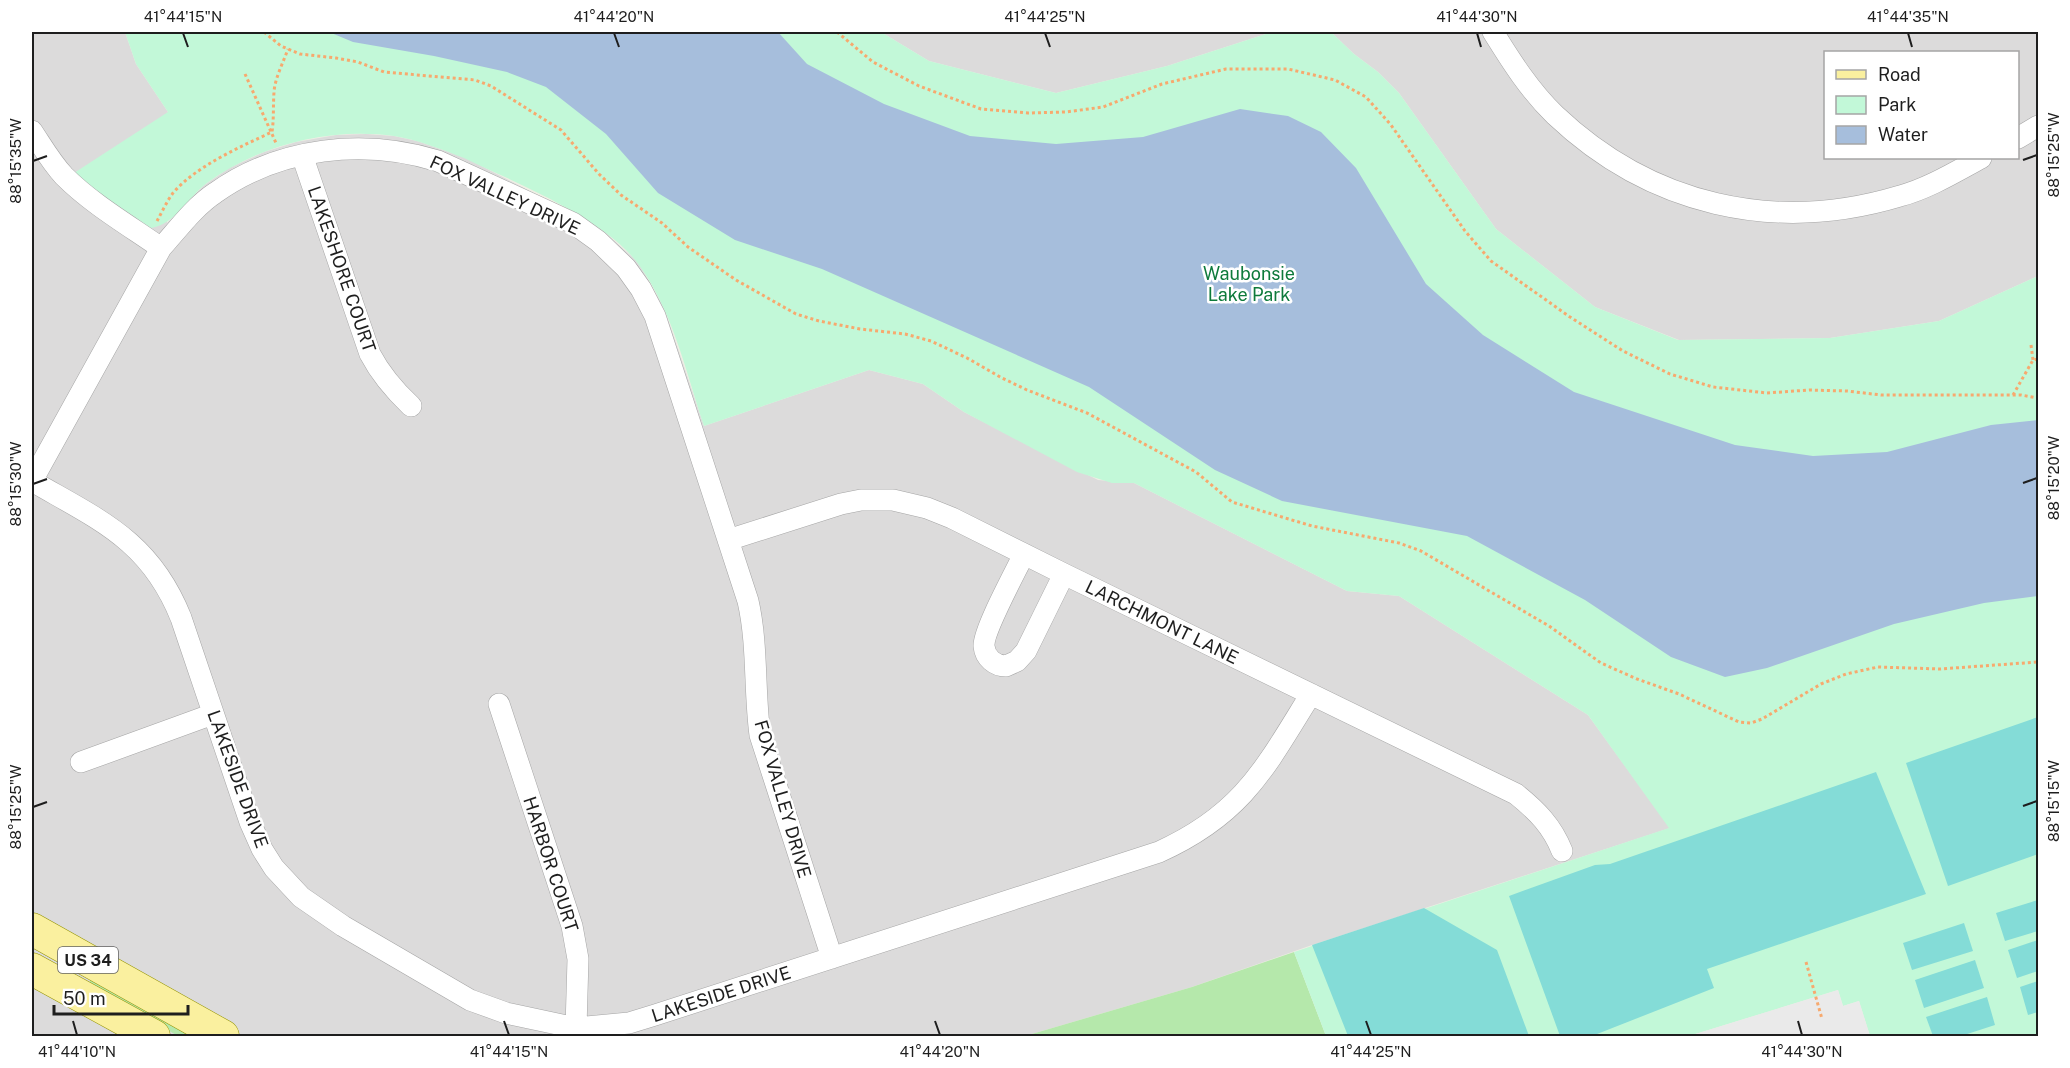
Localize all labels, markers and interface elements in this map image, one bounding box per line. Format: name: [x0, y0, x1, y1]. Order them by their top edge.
text: 41°44'15"N: [144, 8, 222, 25]
text: 41°44'20"N: [574, 8, 654, 25]
text: 41°44'25"N: [1004, 8, 1086, 25]
text: 41°44'30"N: [1436, 8, 1518, 25]
text: 41°44'35"N: [1867, 8, 1949, 25]
legend: [1824, 51, 2019, 159]
text: Road: [1878, 64, 1921, 85]
text: Park: [1878, 94, 1916, 115]
text: 88°15'25"W: [2045, 113, 2062, 197]
text: 88°15'35"W: [7, 118, 24, 204]
text: Water: [1878, 124, 1928, 145]
street label: FOX VALLEY DRIVE: [427, 151, 583, 239]
street label: LAKESHORE COURT: [304, 183, 380, 355]
park label: Waubonsie Lake Park: [1203, 263, 1295, 305]
text: 88°15'20"W: [2045, 436, 2062, 520]
text: 88°15'30"W: [7, 442, 24, 526]
street label: LARCHMONT LANE: [1082, 576, 1242, 668]
street label: LAKESIDE DRIVE: [203, 707, 273, 851]
street label: FOX VALLEY DRIVE: [750, 718, 816, 880]
text: 88°15'15"W: [2045, 760, 2062, 842]
text: 88°15'25"W: [7, 765, 24, 849]
street label: HARBOR COURT: [519, 794, 583, 935]
road number: US 34: [58, 947, 118, 973]
street label: LAKESIDE DRIVE: [649, 962, 793, 1026]
scale bar: [54, 978, 188, 1016]
text: 50 m: [63, 988, 106, 1009]
text: 41°44'10"N: [38, 1043, 116, 1060]
text: 41°44'15"N: [470, 1043, 548, 1060]
text: 41°44'20"N: [900, 1043, 980, 1060]
text: 41°44'25"N: [1330, 1043, 1412, 1060]
text: 41°44'30"N: [1761, 1043, 1843, 1060]

